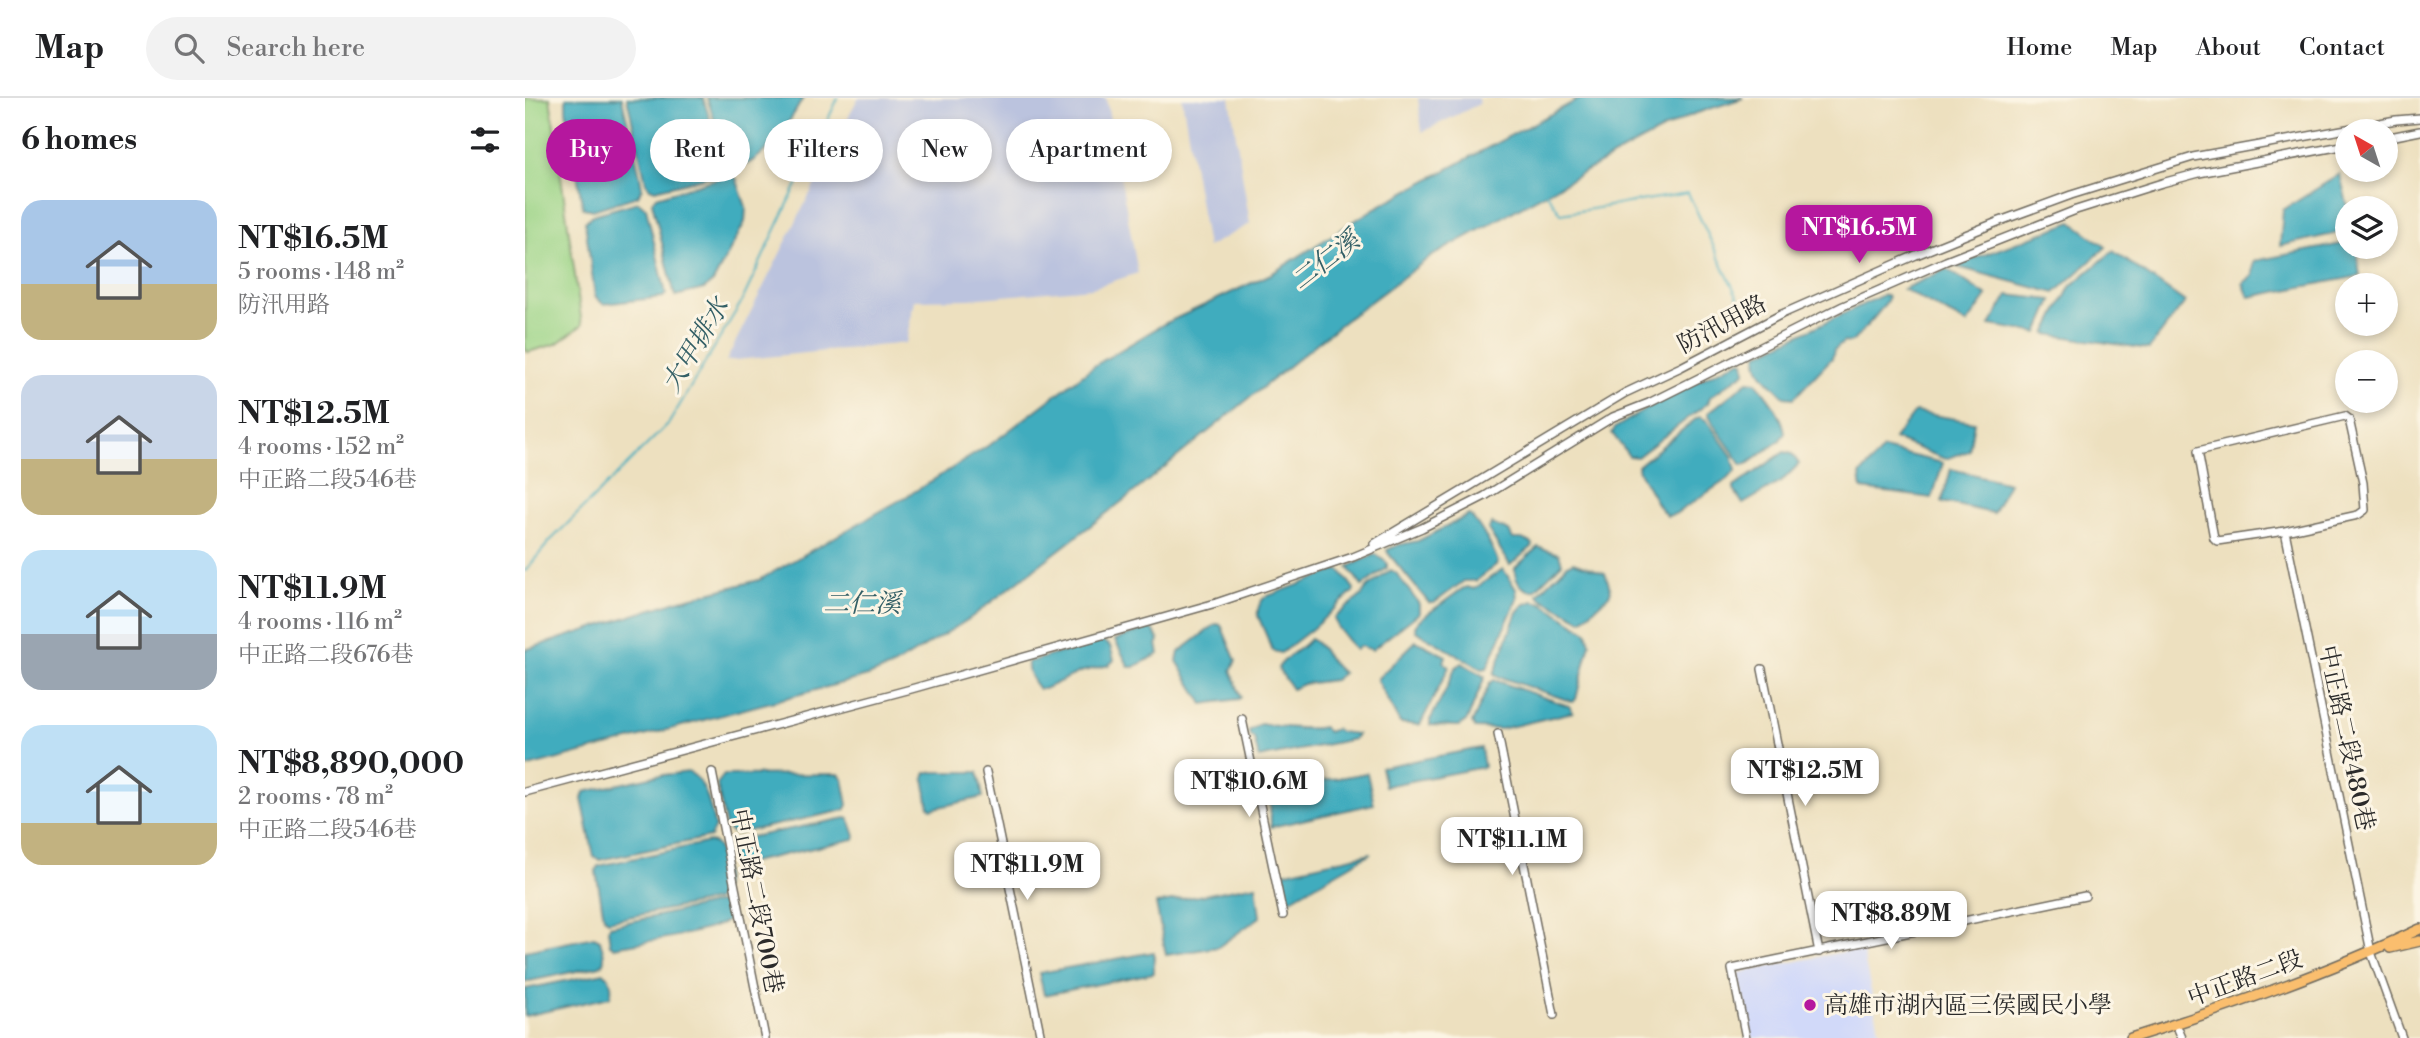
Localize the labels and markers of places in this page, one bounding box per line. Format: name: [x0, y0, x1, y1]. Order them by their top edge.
pin: NT$16.5M: [1787, 206, 1931, 265]
pin: NT$12.5M: [1733, 748, 1877, 808]
pin: NT$10.6M: [1177, 760, 1321, 819]
pin: NT$11.1M: [1440, 818, 1584, 877]
pin: NT$11.9M: [955, 842, 1099, 902]
pin: NT$8.89M: [1819, 892, 1963, 951]
place label: 高雄市湖內區三侯國民小學: [1824, 991, 2112, 1021]
marker: 高雄市湖內區三侯國民小學: [1802, 997, 1818, 1013]

